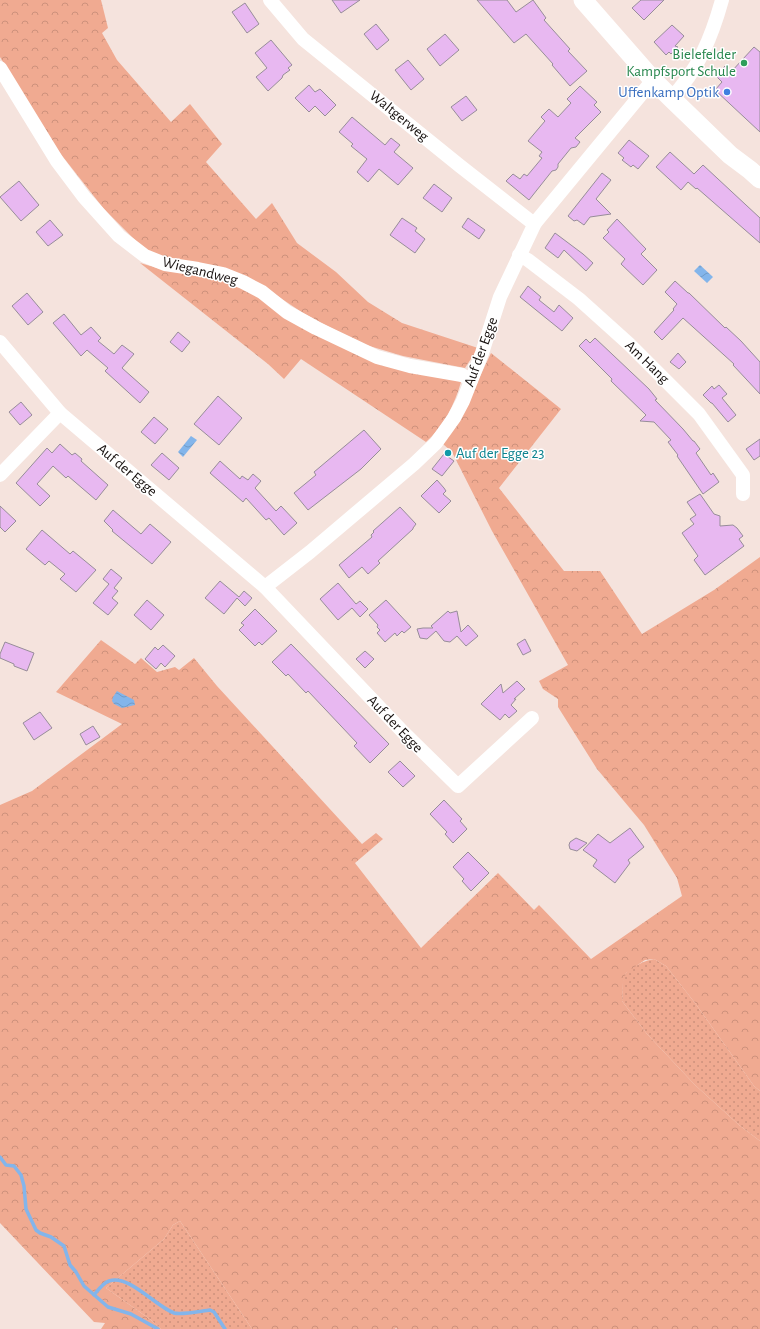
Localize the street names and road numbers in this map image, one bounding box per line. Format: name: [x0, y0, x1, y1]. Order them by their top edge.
street label: Waltgerweg: [367, 88, 432, 145]
street label: Wiegandweg: [161, 254, 240, 288]
street label: Auf der Egge: [461, 315, 501, 389]
street label: Am Hang: [622, 338, 672, 387]
street label: Auf der Egge: [94, 441, 160, 499]
street label: Auf der Egge: [364, 693, 426, 756]

